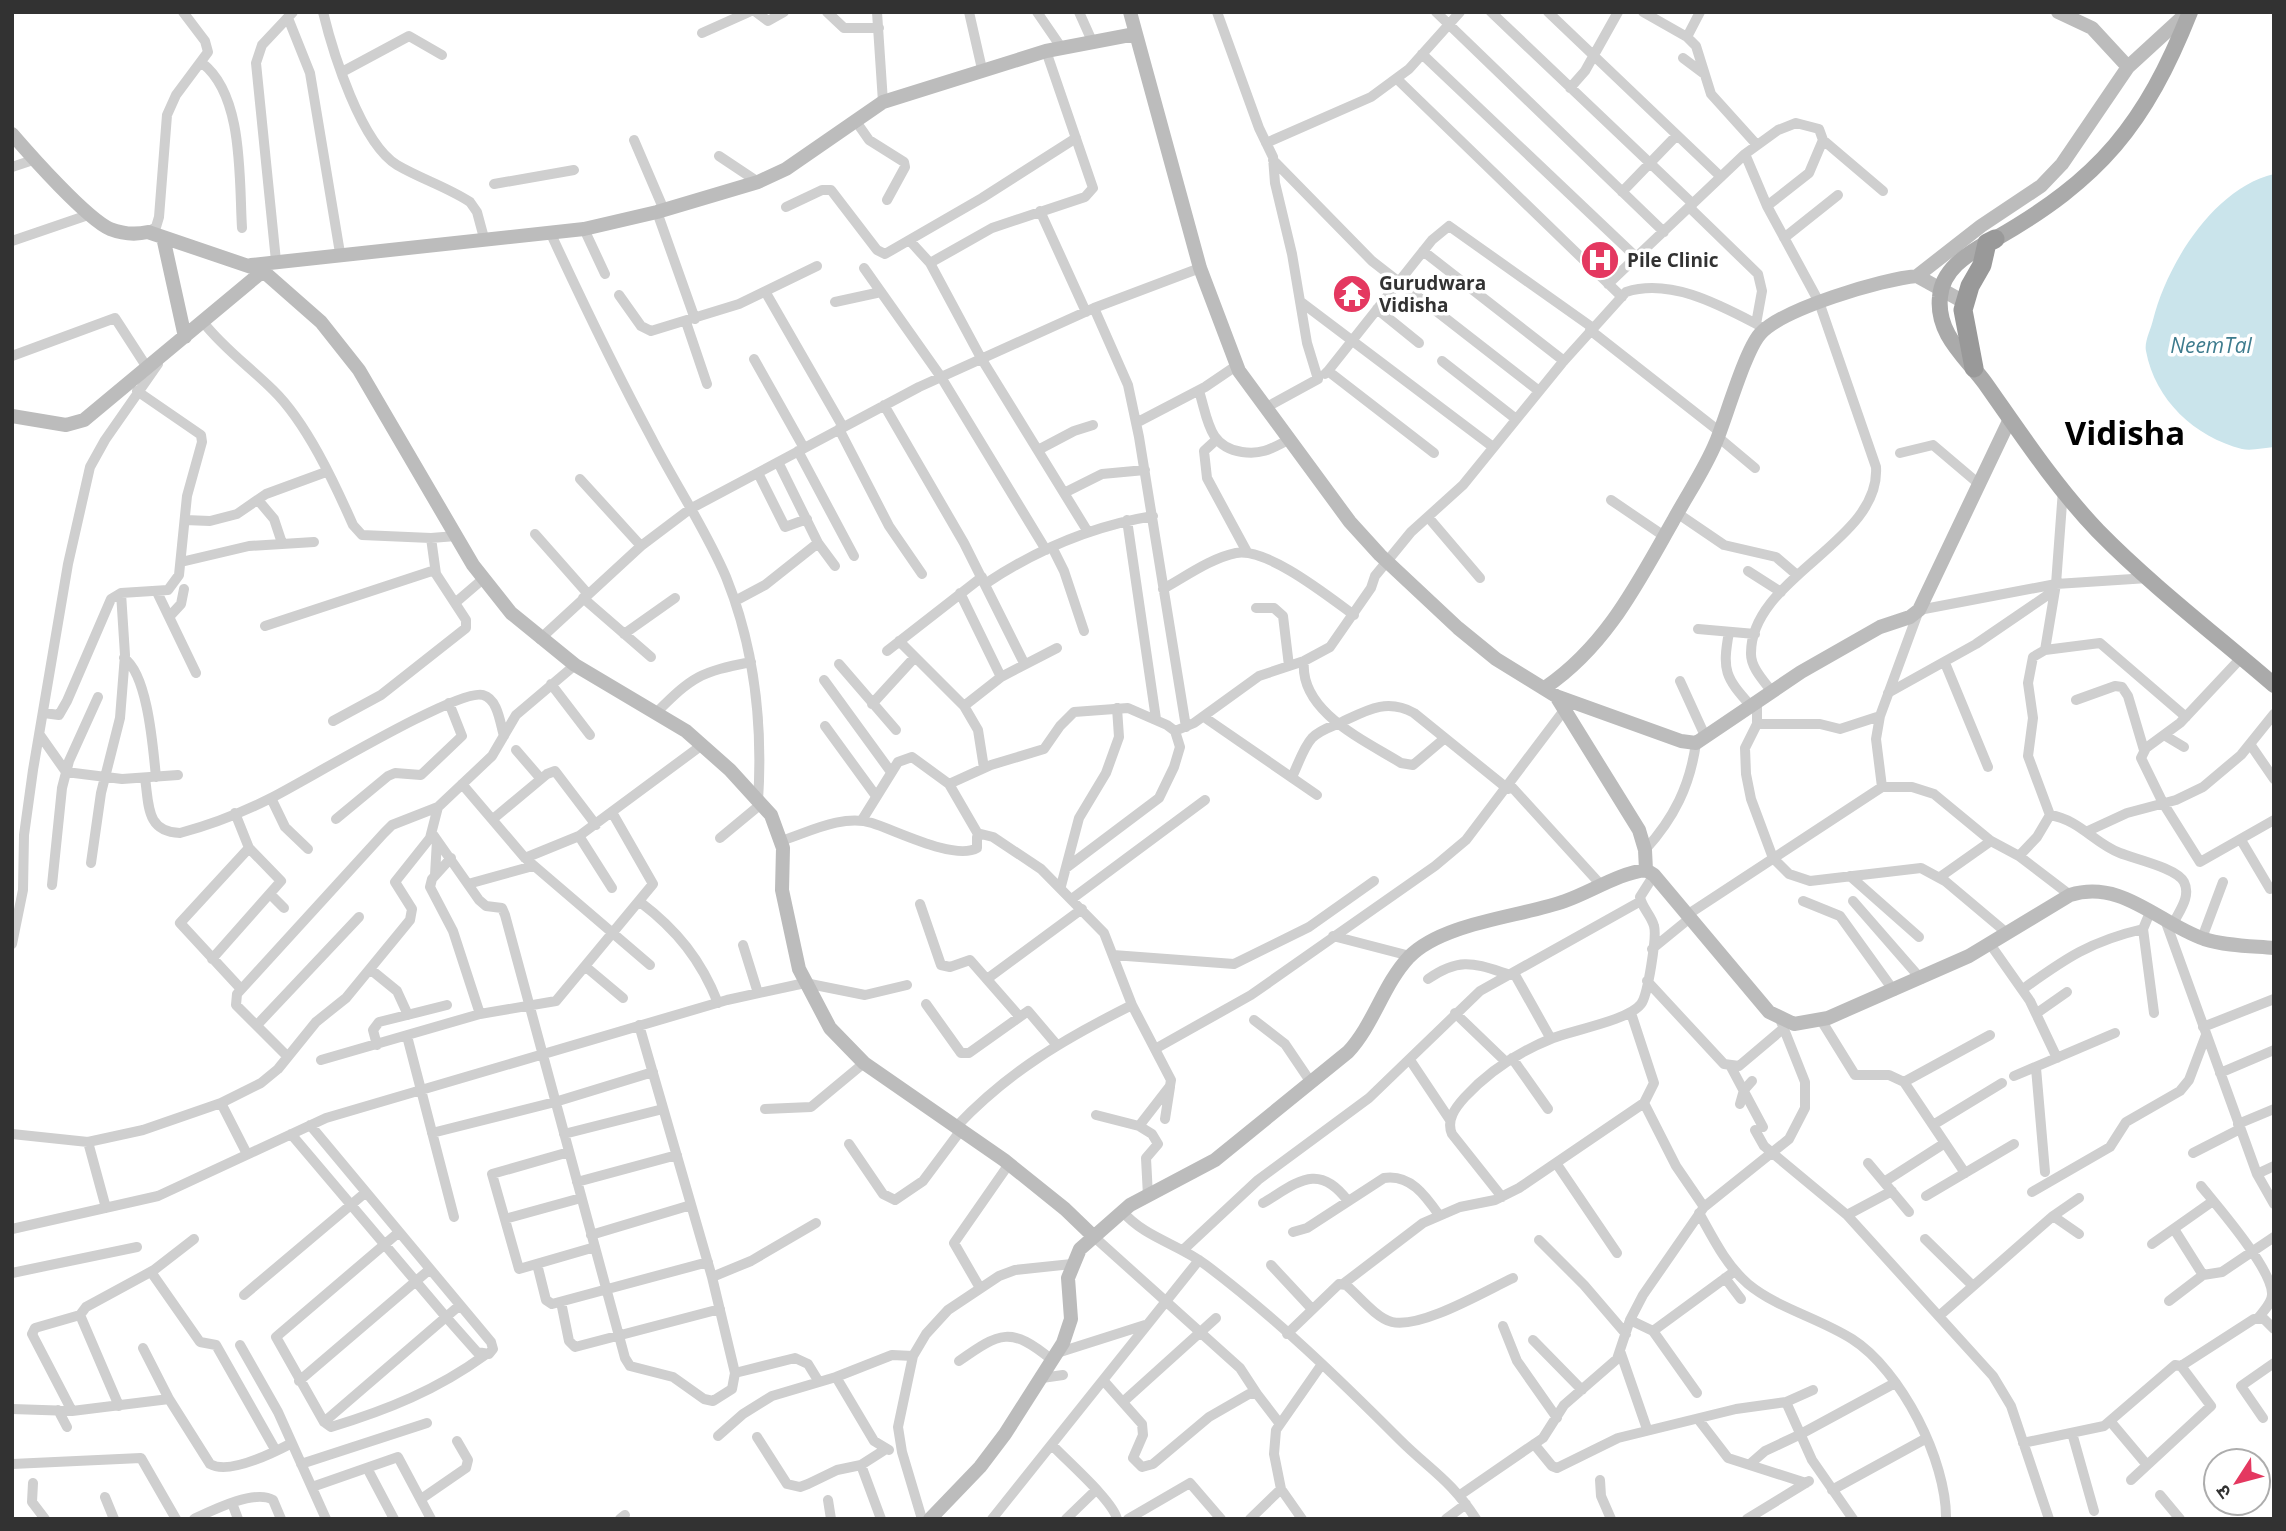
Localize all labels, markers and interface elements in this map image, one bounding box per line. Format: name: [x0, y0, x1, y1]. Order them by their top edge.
hospital icon: Pile Clinic: [1579, 239, 1621, 281]
place label: Pile Clinic: [1627, 247, 1719, 273]
place label: Gurudwara Vidisha: [1379, 270, 1486, 318]
temple icon: Gurudwara Vidisha: [1331, 273, 1373, 315]
water label: NeemTal: [2170, 331, 2253, 359]
district label: Vidisha: [2065, 410, 2185, 455]
north arrow: [2202, 1447, 2272, 1517]
text: उ: [2209, 1479, 2237, 1504]

